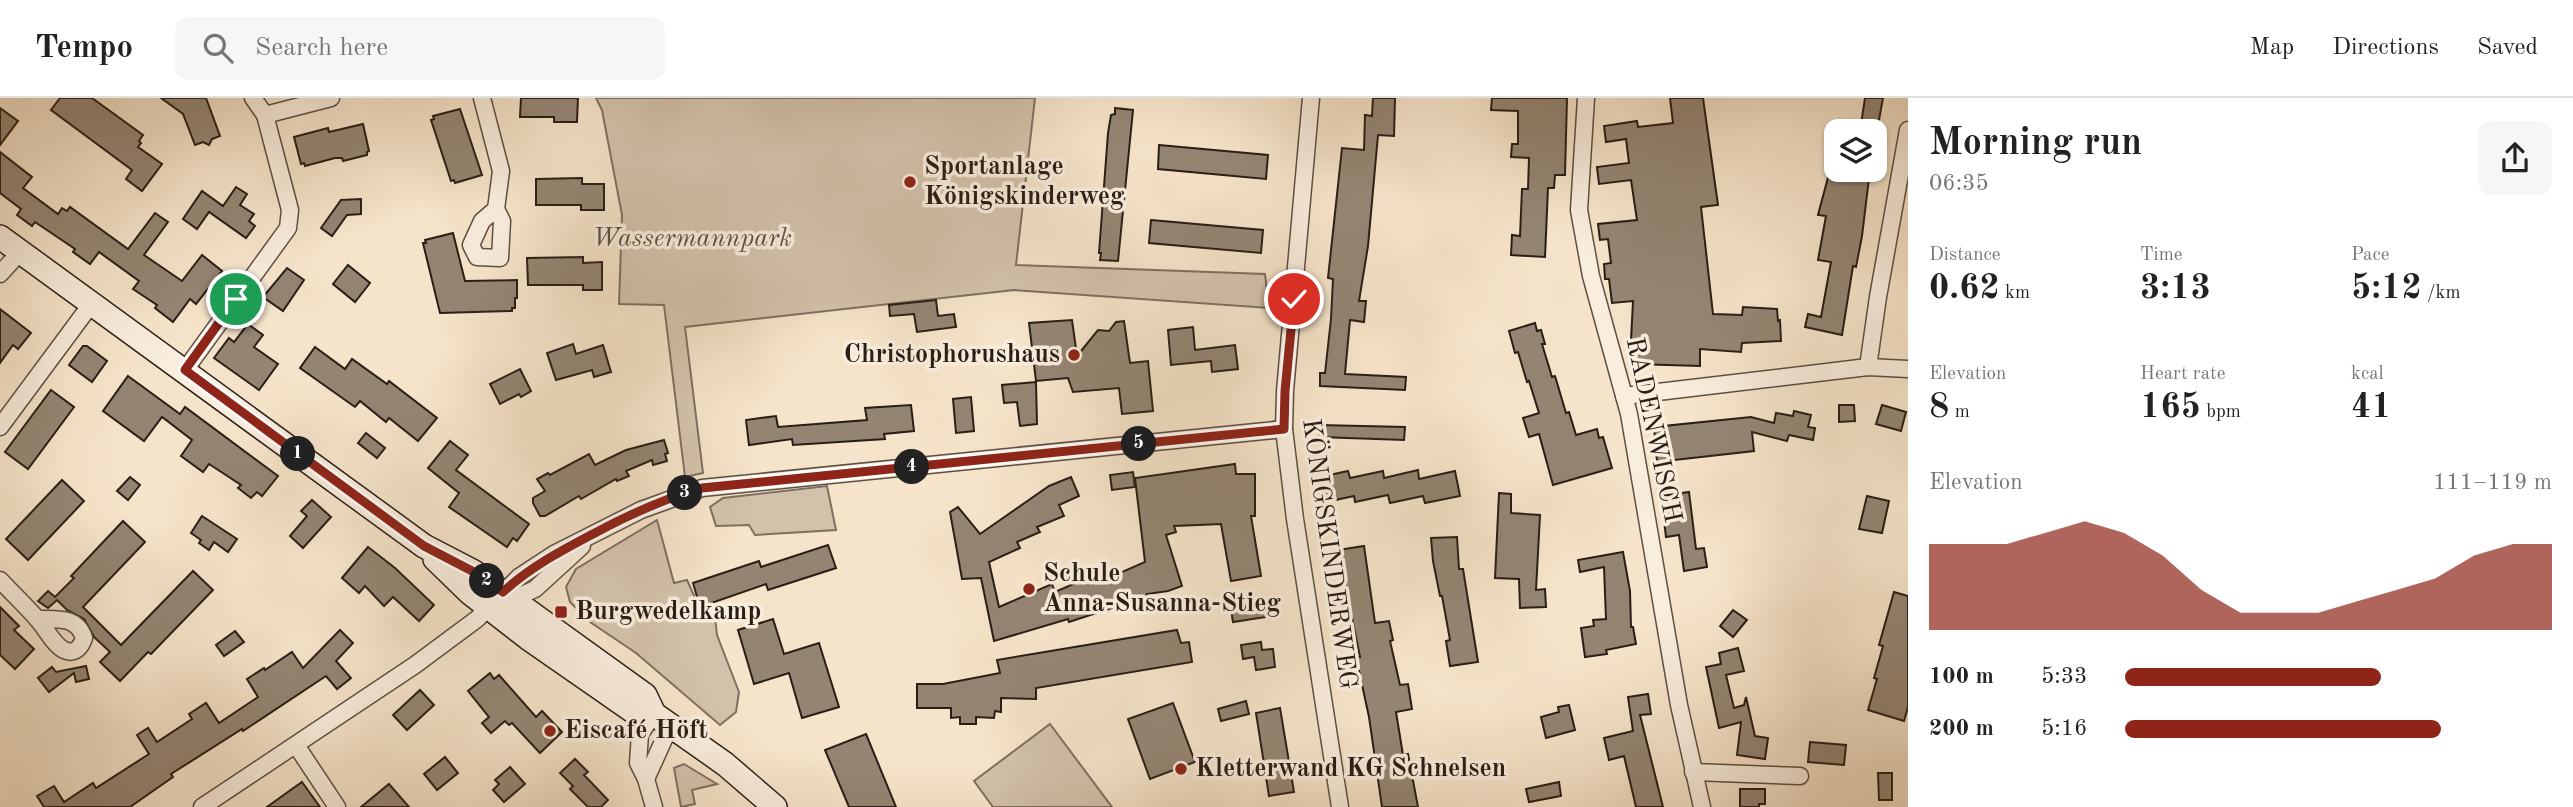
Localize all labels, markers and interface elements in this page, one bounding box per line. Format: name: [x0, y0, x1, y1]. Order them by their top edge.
search box: [175, 17, 665, 80]
icon: search: [199, 29, 237, 67]
text: Tempo: [35, 32, 133, 65]
text: Search here: [255, 35, 388, 61]
text: Map: [2250, 36, 2294, 60]
text: Directions: [2332, 36, 2439, 60]
text: Saved: [2477, 36, 2538, 60]
map controls: [1824, 119, 1887, 182]
button: layers: [1824, 119, 1887, 182]
button: share: [2478, 121, 2552, 195]
text: Morning run: [1929, 125, 2142, 163]
place label: Sportanlage Königskinderweg: [924, 154, 1125, 210]
text: 06:35: [1929, 172, 1989, 195]
marker: Sportanlage Königskinderweg: [902, 174, 918, 190]
park label: Wassermannpark: [592, 226, 792, 252]
text: Distance: [1929, 246, 2001, 265]
text: Time: [2140, 246, 2183, 265]
text: Pace: [2351, 246, 2390, 265]
pin: [206, 269, 266, 329]
pin: [1264, 269, 1324, 329]
text: 0.62: [1929, 271, 2000, 306]
text: 3:13: [2140, 271, 2211, 306]
text: 5:12: [2351, 271, 2422, 306]
icon: arrive: [217, 280, 255, 318]
icon: check: [1275, 280, 1313, 318]
text: km: [2000, 284, 2030, 303]
text: /km: [2422, 284, 2461, 303]
street label: RADENWISCH: [1621, 335, 1685, 525]
place label: Christophorushaus: [844, 342, 1060, 368]
marker: Christophorushaus: [1066, 347, 1082, 363]
text: Elevation: [1929, 365, 2006, 384]
text: Heart rate: [2140, 365, 2225, 384]
text: kcal: [2351, 365, 2384, 384]
text: 8: [1929, 390, 1949, 425]
text: 165: [2140, 390, 2201, 425]
text: 41: [2351, 390, 2392, 425]
text: m: [1949, 403, 1970, 422]
text: bpm: [2201, 403, 2241, 422]
street label: KÖNIGSKINDERWEG: [1297, 416, 1365, 691]
pin: 5: [1122, 426, 1156, 462]
text: 5: [1133, 434, 1144, 453]
pin: 1: [280, 436, 316, 472]
text: 1: [292, 444, 303, 463]
pin: 4: [894, 450, 930, 484]
text: 4: [906, 457, 917, 476]
text: Elevation: [1929, 471, 2023, 494]
text: 111–119 m: [2433, 471, 2552, 494]
pin: 3: [668, 476, 702, 510]
text: 3: [679, 483, 690, 502]
place label: Schule Anna-Susanna-Stieg: [1043, 561, 1281, 617]
pin: 2: [470, 564, 504, 598]
text: 2: [481, 571, 492, 590]
marker: Schule Anna-Susanna-Stieg: [1021, 581, 1037, 597]
place label: Burgwedelkamp: [575, 599, 761, 625]
marker: Burgwedelkamp: [553, 604, 569, 620]
text: 100 m: [1929, 665, 1994, 688]
text: 5:33: [2041, 665, 2087, 688]
text: 200 m: [1929, 717, 1994, 740]
text: 5:16: [2041, 717, 2087, 740]
place label: Eiscafé Höft: [564, 718, 708, 744]
marker: Eiscafé Höft: [542, 723, 558, 739]
place label: Kletterwand KG Schnelsen: [1195, 756, 1506, 782]
marker: Kletterwand KG Schnelsen: [1173, 761, 1189, 777]

